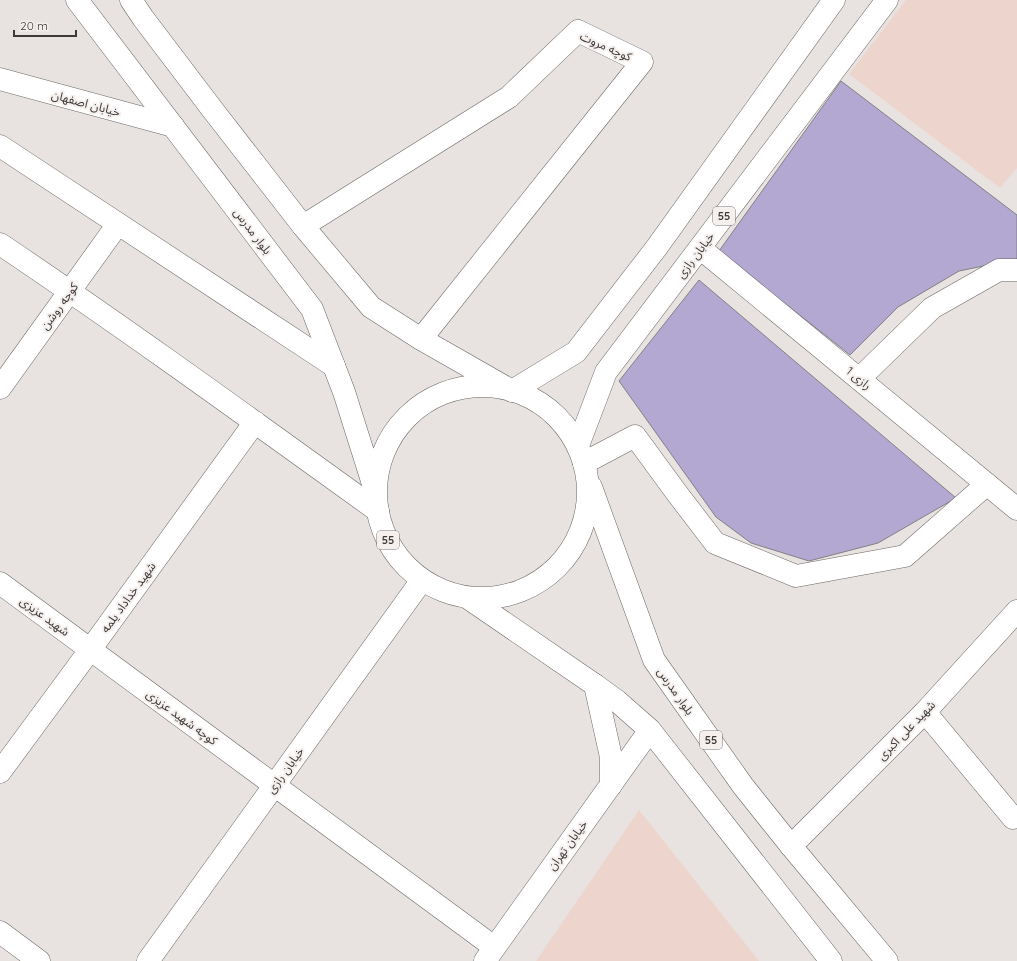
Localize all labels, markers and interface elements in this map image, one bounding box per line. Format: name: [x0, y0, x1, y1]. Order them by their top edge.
scale bar: [14, 12, 76, 38]
text: 20 m: [20, 18, 48, 33]
street label: کوچه مروت: [577, 28, 635, 65]
street label: خیابان اصفهان: [50, 87, 122, 119]
street label: بلوار مدرس: [231, 205, 275, 257]
road number: 55: [713, 207, 735, 225]
street label: خیابان رازی: [673, 229, 717, 281]
street label: کوچه روشن: [37, 279, 83, 333]
street label: رازی 1: [843, 363, 875, 393]
road number: 55: [377, 531, 399, 549]
street label: شهید خداداد یلمه: [97, 559, 159, 635]
street label: شهید عزیزی: [17, 593, 73, 639]
street label: بلوار مدرس: [654, 664, 698, 718]
street label: کوچه شهید عزیزی: [143, 686, 221, 749]
street label: شهید علی اکبری: [874, 697, 938, 763]
road number: 55: [700, 731, 722, 749]
street label: خیابان رازی: [263, 744, 307, 796]
street label: خیابان تهران: [544, 817, 590, 873]

